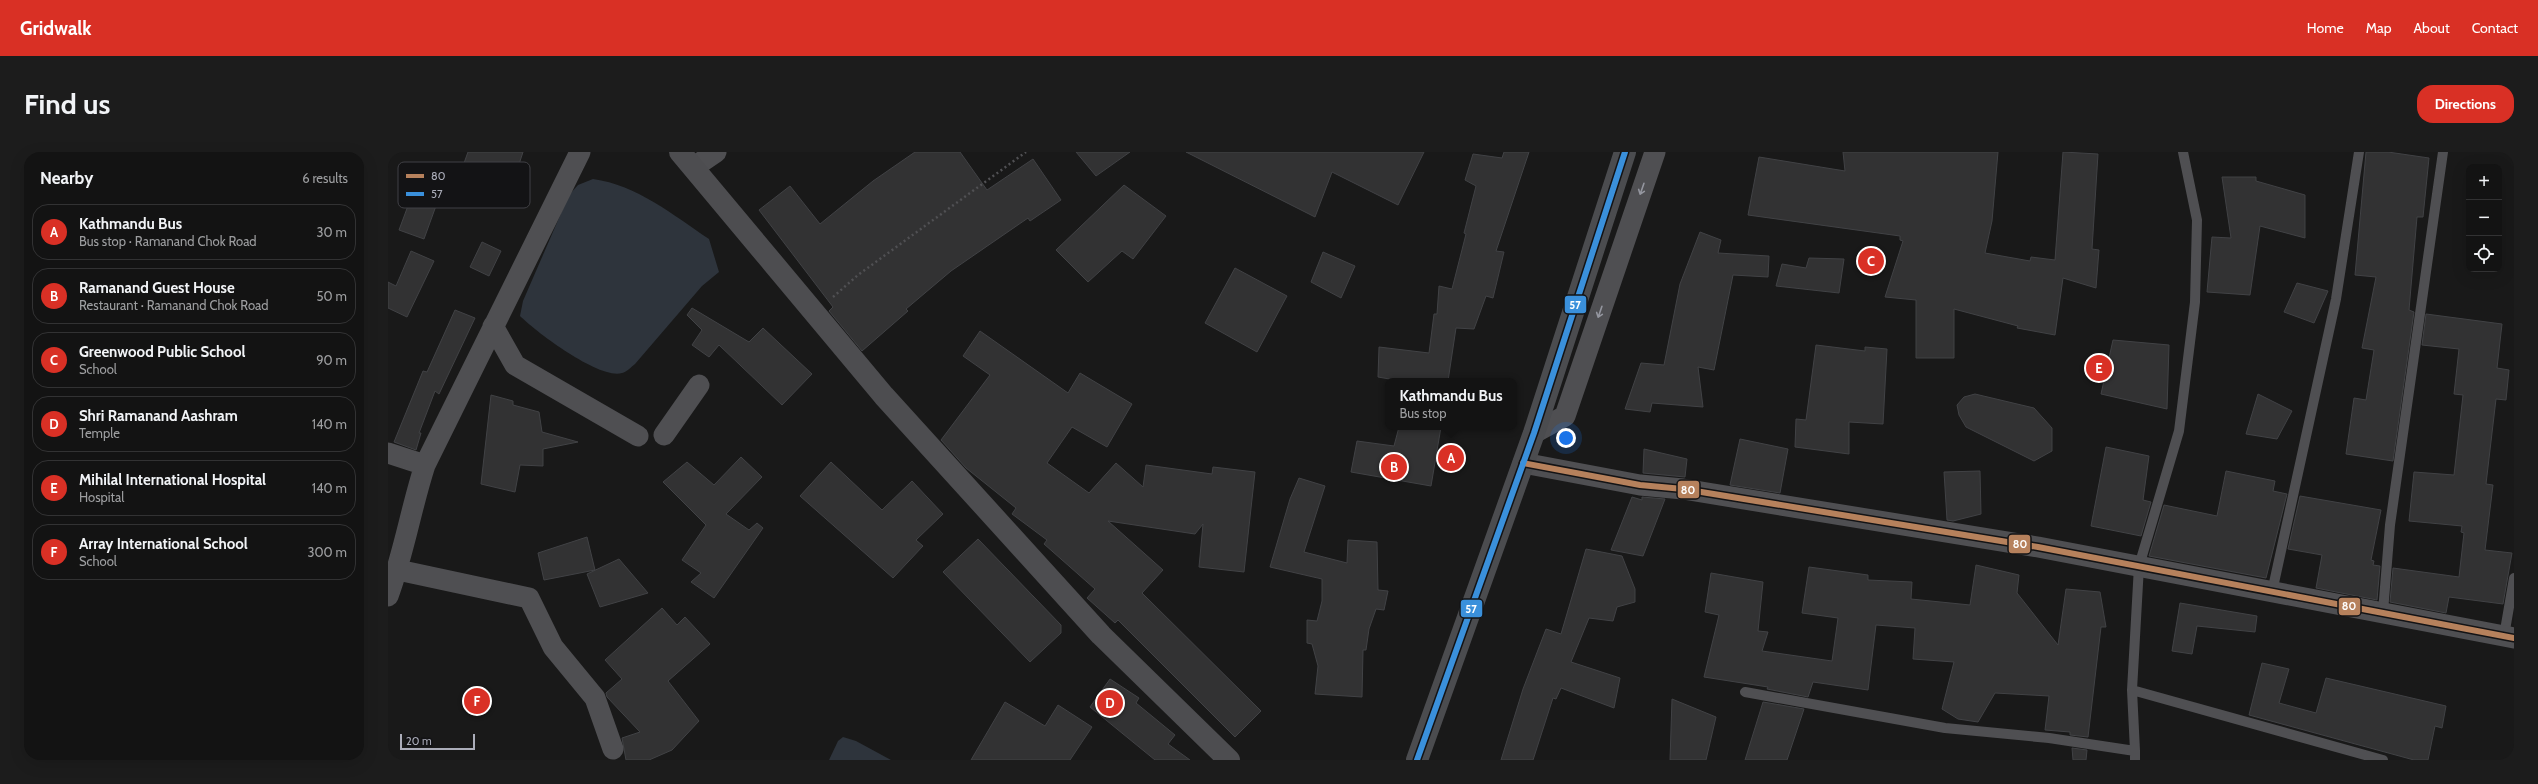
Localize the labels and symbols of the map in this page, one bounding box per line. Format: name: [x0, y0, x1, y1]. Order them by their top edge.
legend: [398, 162, 530, 208]
text: 80: [431, 169, 446, 183]
one-way arrow: [1638, 182, 1645, 195]
text: 57: [431, 187, 443, 201]
pin: C: [1858, 246, 1884, 276]
line badge: 57: [1564, 295, 1587, 314]
text: 57: [1569, 298, 1581, 312]
one-way arrow: [1596, 306, 1604, 318]
pin: E: [2086, 353, 2112, 383]
your location: [1556, 428, 1576, 448]
pin: A: [1438, 443, 1464, 473]
pin: B: [1381, 452, 1407, 482]
line badge: 80: [1677, 480, 1700, 499]
text: 80: [1681, 483, 1695, 497]
line badge: 80: [2008, 534, 2031, 554]
text: 80: [2013, 537, 2027, 551]
line badge: 80: [2338, 597, 2361, 616]
line badge: 57: [1460, 599, 1483, 618]
text: 80: [2342, 599, 2356, 613]
text: 57: [1465, 602, 1477, 616]
pin: F: [464, 686, 490, 716]
pin: D: [1097, 688, 1123, 718]
scale bar: [400, 732, 475, 751]

